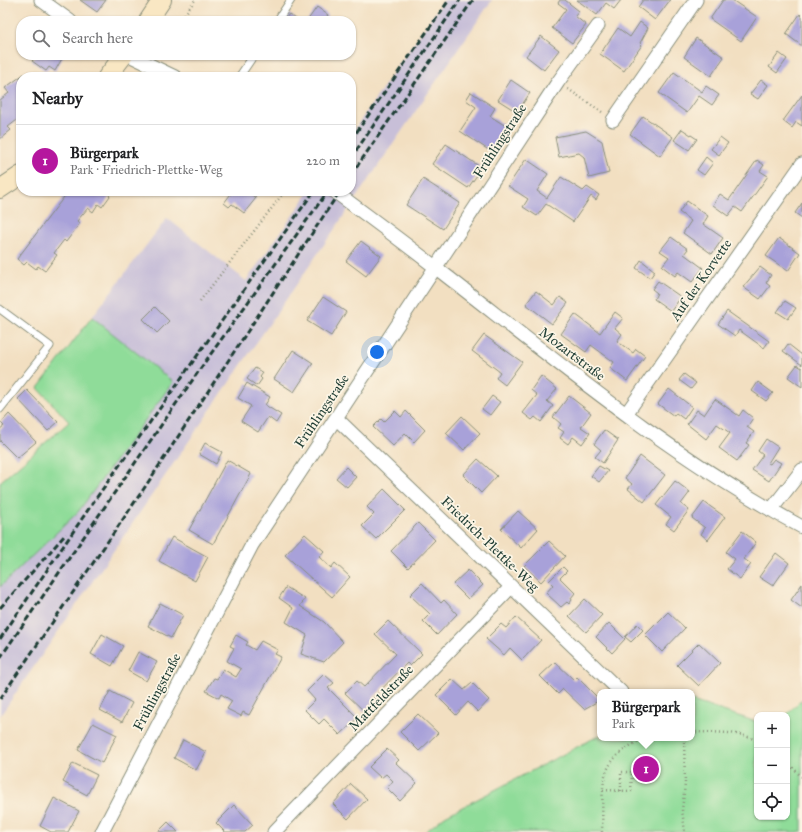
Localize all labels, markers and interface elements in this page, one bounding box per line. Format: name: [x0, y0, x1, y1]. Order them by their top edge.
search box: [16, 16, 356, 60]
icon: search: [30, 27, 52, 49]
text: Search here: [62, 29, 133, 47]
text: Nearby: [32, 88, 83, 109]
street label: Frühlingstraße: [470, 100, 530, 181]
text: Bürgerpark: [70, 144, 139, 162]
text: 1: [42, 153, 48, 169]
text: 220 m: [306, 153, 340, 169]
text: Park · Friedrich-Plettke-Weg: [70, 162, 222, 178]
street label: Auf der Korvette: [666, 236, 736, 325]
street label: Mozartstraße: [536, 324, 609, 384]
your location: [367, 342, 387, 362]
street label: Frühlingstraße: [291, 371, 353, 451]
street label: Friedrich-Plettke-Weg: [437, 493, 543, 596]
street label: Frühlingstraße: [129, 650, 185, 734]
street label: Mattfeldstraße: [345, 661, 417, 735]
popup: [597, 689, 695, 741]
text: Bürgerpark: [612, 698, 680, 716]
map controls: [754, 712, 790, 820]
button: +: [754, 712, 790, 748]
text: Park: [612, 716, 635, 732]
button: −: [754, 748, 790, 784]
pin: 1: [633, 754, 659, 784]
button: locate: [754, 784, 790, 820]

